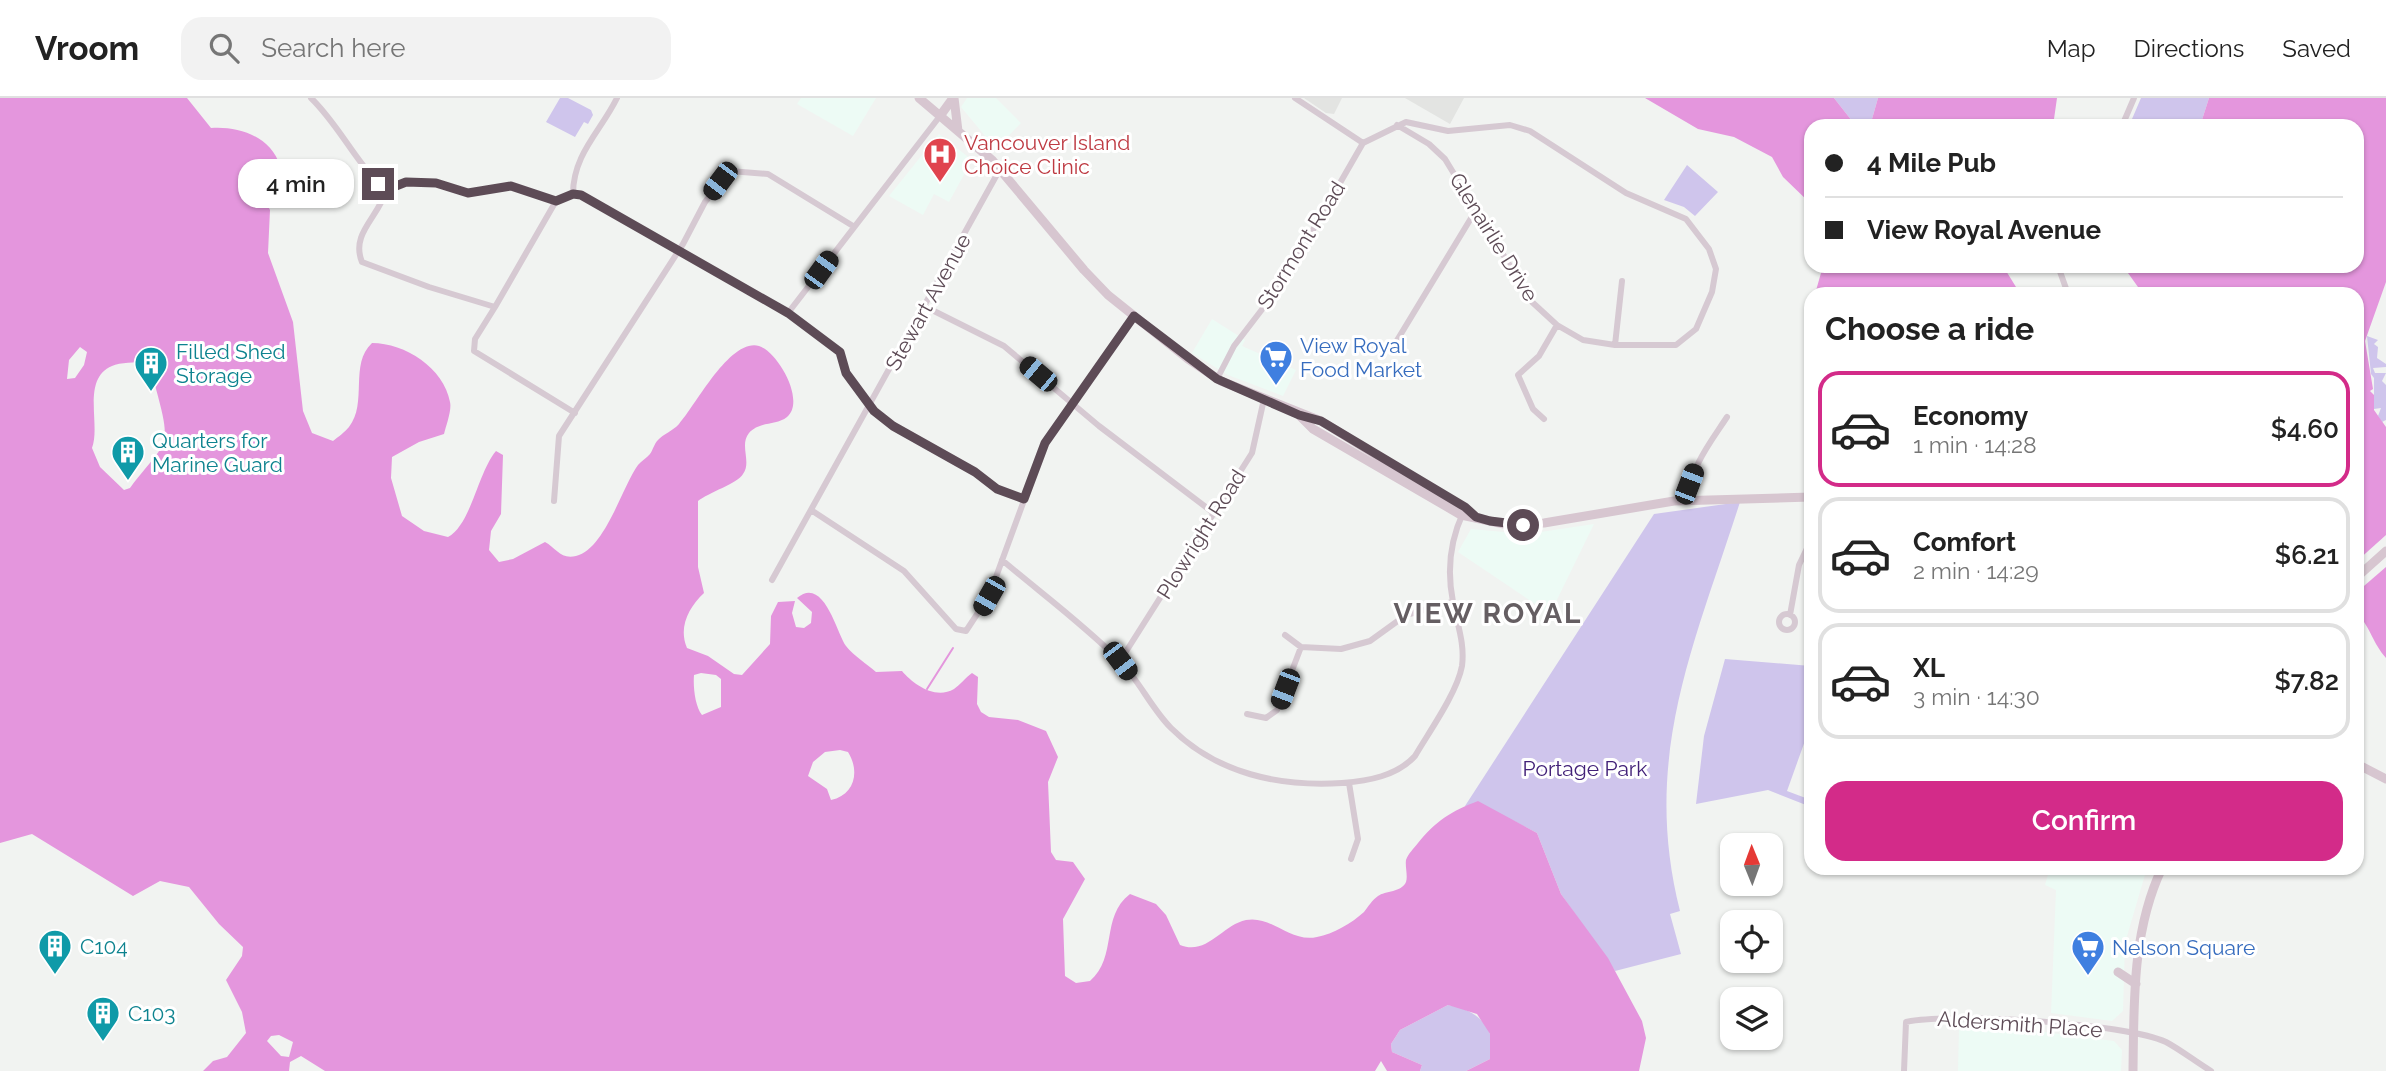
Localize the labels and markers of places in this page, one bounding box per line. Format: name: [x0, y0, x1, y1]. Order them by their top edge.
place label: Vancouver Island Choice Clinic: [964, 130, 1130, 179]
hospital icon: Vancouver Island Choice Clinic: [921, 135, 959, 184]
place label: View Royal Food Market: [1300, 333, 1422, 382]
supermarket icon: View Royal Food Market: [1257, 338, 1295, 387]
place label: Filled Shed Storage: [176, 339, 286, 388]
building icon: Filled Shed Storage: [132, 344, 170, 393]
place label: Quarters for Marine Guard: [152, 428, 283, 477]
building icon: Quarters for Marine Guard: [109, 433, 147, 482]
building icon: C104: [36, 927, 74, 976]
supermarket icon: Nelson Square: [2069, 928, 2107, 977]
place label: C104: [80, 934, 128, 959]
place label: Nelson Square: [2112, 935, 2255, 960]
building icon: C103: [84, 994, 122, 1043]
place label: C103: [128, 1001, 175, 1026]

